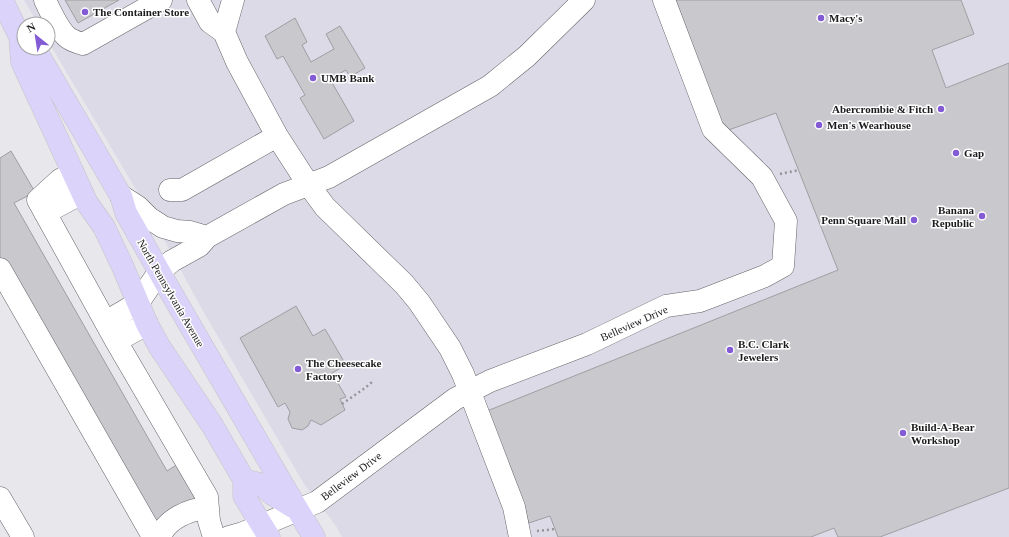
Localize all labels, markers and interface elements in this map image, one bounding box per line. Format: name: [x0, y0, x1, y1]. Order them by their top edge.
place label: The Container Store: [93, 6, 189, 18]
marker: The Container Store: [80, 7, 90, 17]
place label: Macy's: [829, 12, 863, 24]
marker: Macy's: [816, 13, 826, 23]
north arrow: [16, 16, 56, 56]
text: N: [25, 20, 37, 35]
place label: UMB Bank: [321, 72, 375, 84]
marker: UMB Bank: [308, 73, 318, 83]
place label: Abercrombie & Fitch: [832, 103, 933, 115]
marker: Abercrombie & Fitch: [936, 104, 946, 114]
place label: Men's Wearhouse: [827, 119, 911, 131]
marker: Men's Wearhouse: [814, 120, 824, 130]
place label: Gap: [964, 147, 984, 159]
marker: Gap: [951, 148, 961, 158]
place label: Banana Republic: [932, 204, 974, 229]
marker: Banana Republic: [977, 211, 987, 221]
place label: Penn Square Mall: [821, 214, 906, 226]
marker: Penn Square Mall: [909, 215, 919, 225]
street label: North Pennsylvania Avenue: [135, 237, 207, 349]
street label: Belleview Drive: [598, 303, 670, 343]
place label: B.C. Clark Jewelers: [738, 338, 790, 363]
marker: B.C. Clark Jewelers: [725, 345, 735, 355]
place label: The Cheesecake Factory: [306, 357, 382, 382]
marker: The Cheesecake Factory: [293, 364, 303, 374]
place label: Build-A-Bear Workshop: [911, 421, 975, 446]
marker: Build-A-Bear Workshop: [898, 428, 908, 438]
street label: Belleview Drive: [318, 449, 384, 503]

